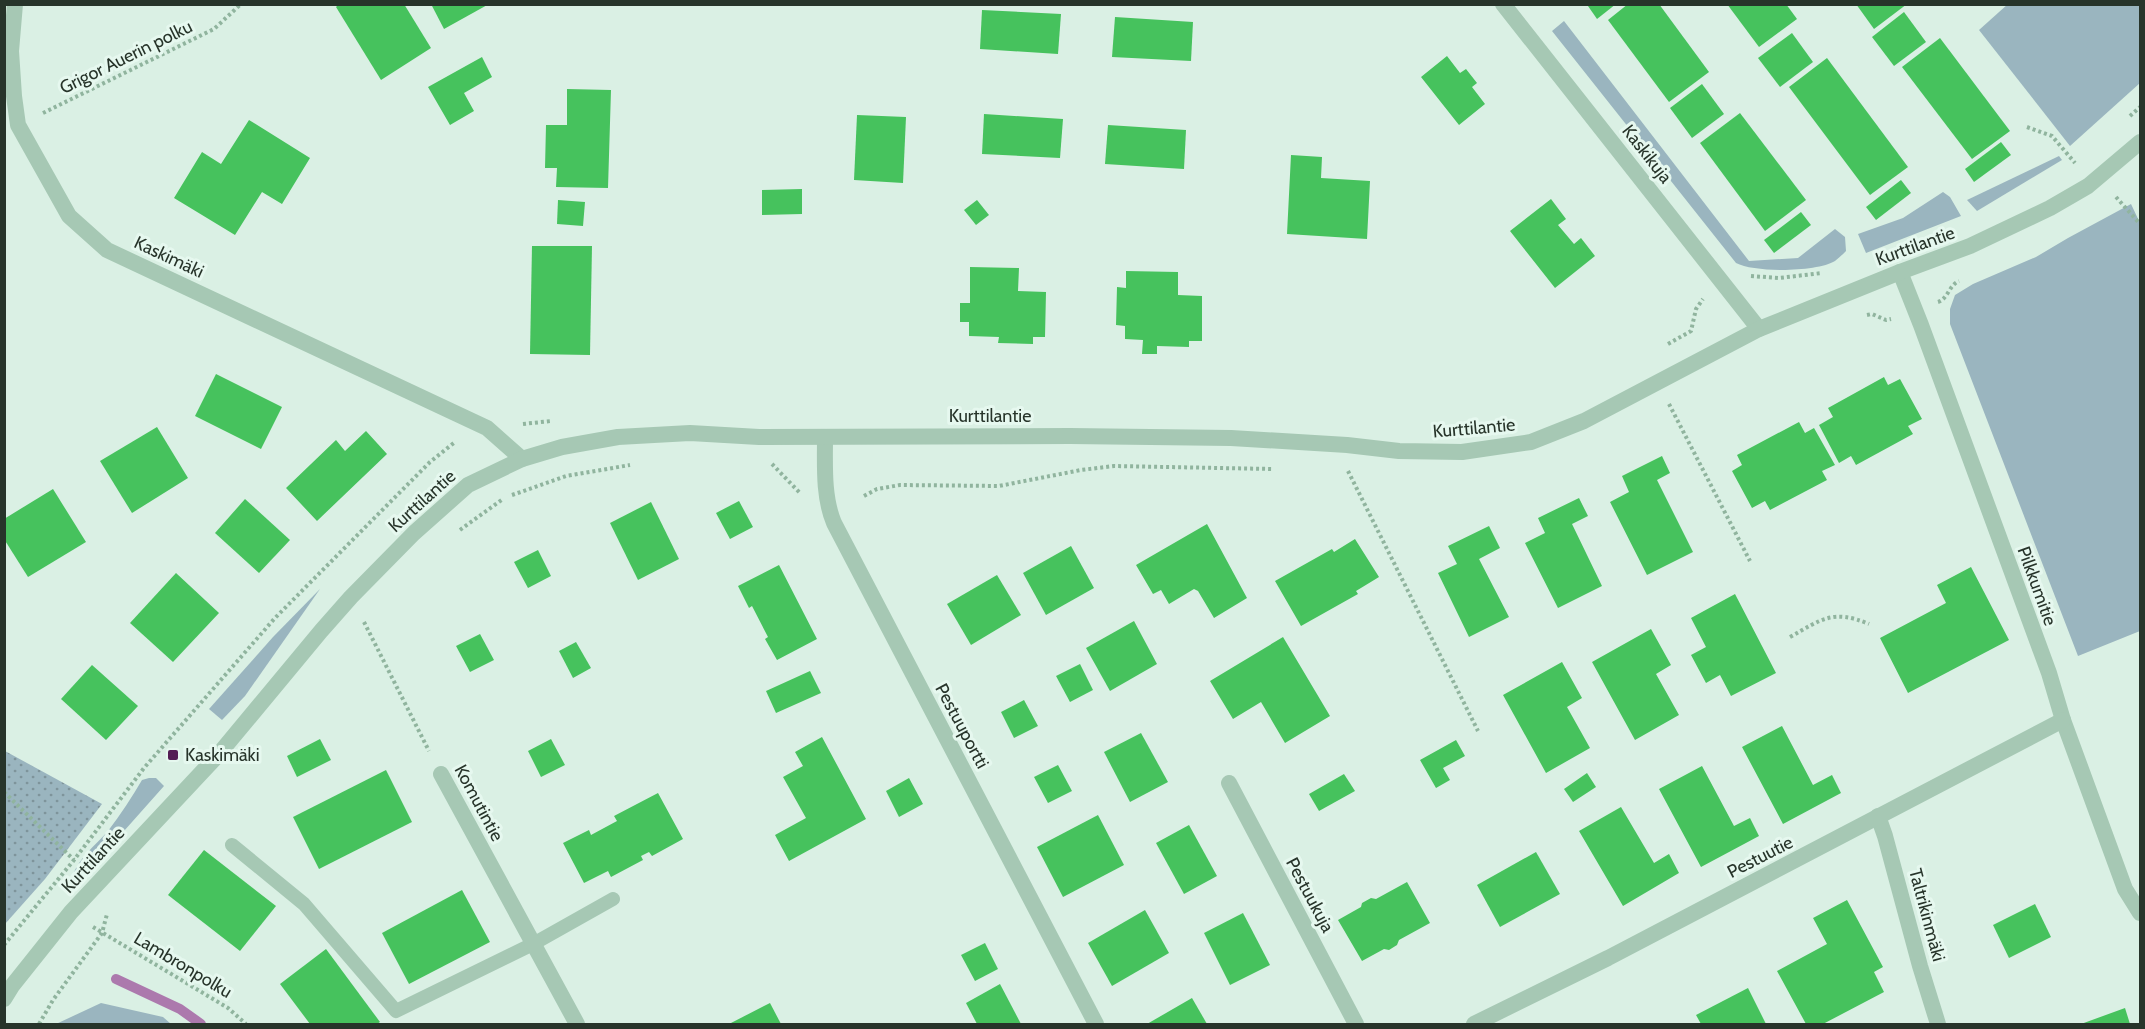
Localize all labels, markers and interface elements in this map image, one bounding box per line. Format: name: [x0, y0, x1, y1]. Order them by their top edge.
street label: Grigor Auerin polku: [56, 15, 196, 99]
street label: Kaskikuja: [1617, 120, 1677, 188]
street label: Kurttilantie: [1872, 222, 1958, 270]
street label: Kaskimäki: [131, 231, 207, 283]
street label: Kurttilantie: [949, 405, 1031, 427]
street label: Kurttilantie: [1432, 413, 1516, 443]
street label: Kurttilantie: [384, 465, 460, 537]
street label: Pilkkumitie: [2013, 543, 2061, 629]
street label: Pestuuportti: [930, 680, 994, 772]
place label: Kaskimäki: [185, 744, 259, 766]
marker: Kaskimäki: [166, 748, 180, 762]
street label: Komutintie: [450, 761, 508, 845]
street label: Kurttilantie: [57, 822, 129, 898]
street label: Pestuutie: [1723, 831, 1797, 883]
street label: Pestuukuja: [1281, 854, 1339, 937]
street label: Taltrikinmäki: [1904, 866, 1950, 964]
street label: Lambronpolku: [130, 927, 236, 1003]

